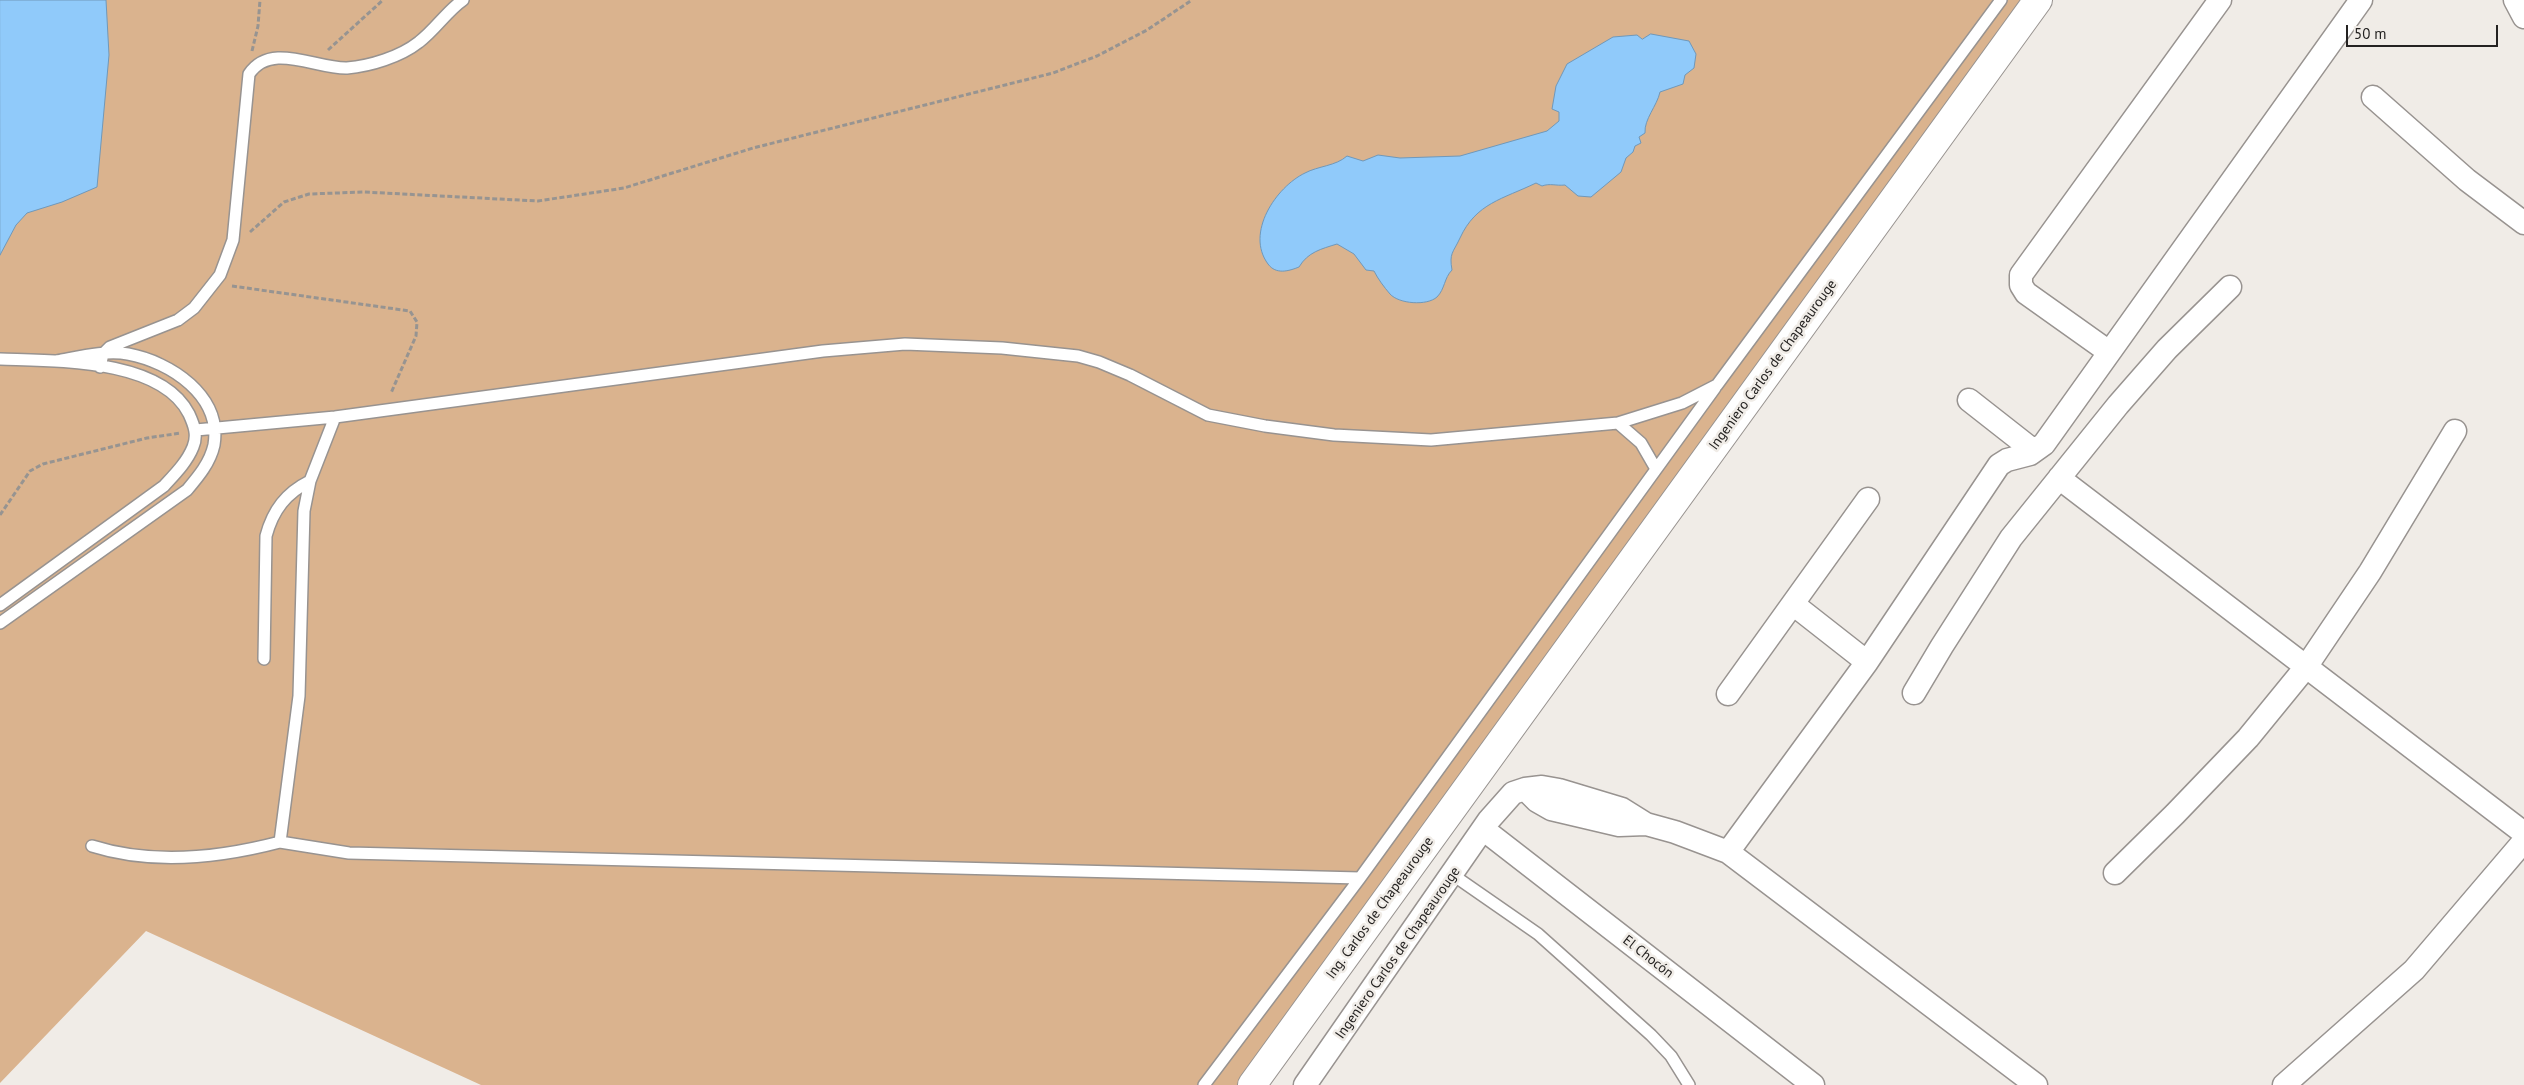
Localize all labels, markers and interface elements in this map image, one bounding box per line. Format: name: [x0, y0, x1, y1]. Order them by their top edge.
scale bar: [2349, 15, 2502, 47]
text: 50 m: [2354, 24, 2387, 43]
street label: Ingeniero Carlos de Chapeaurouge: [1706, 277, 1840, 453]
street label: Ing. Carlos de Chapeaurouge: [1323, 834, 1437, 982]
street label: Ingeniero Carlos de Chapeaurouge: [1332, 864, 1464, 1042]
street label: El Chocón: [1619, 932, 1677, 982]

